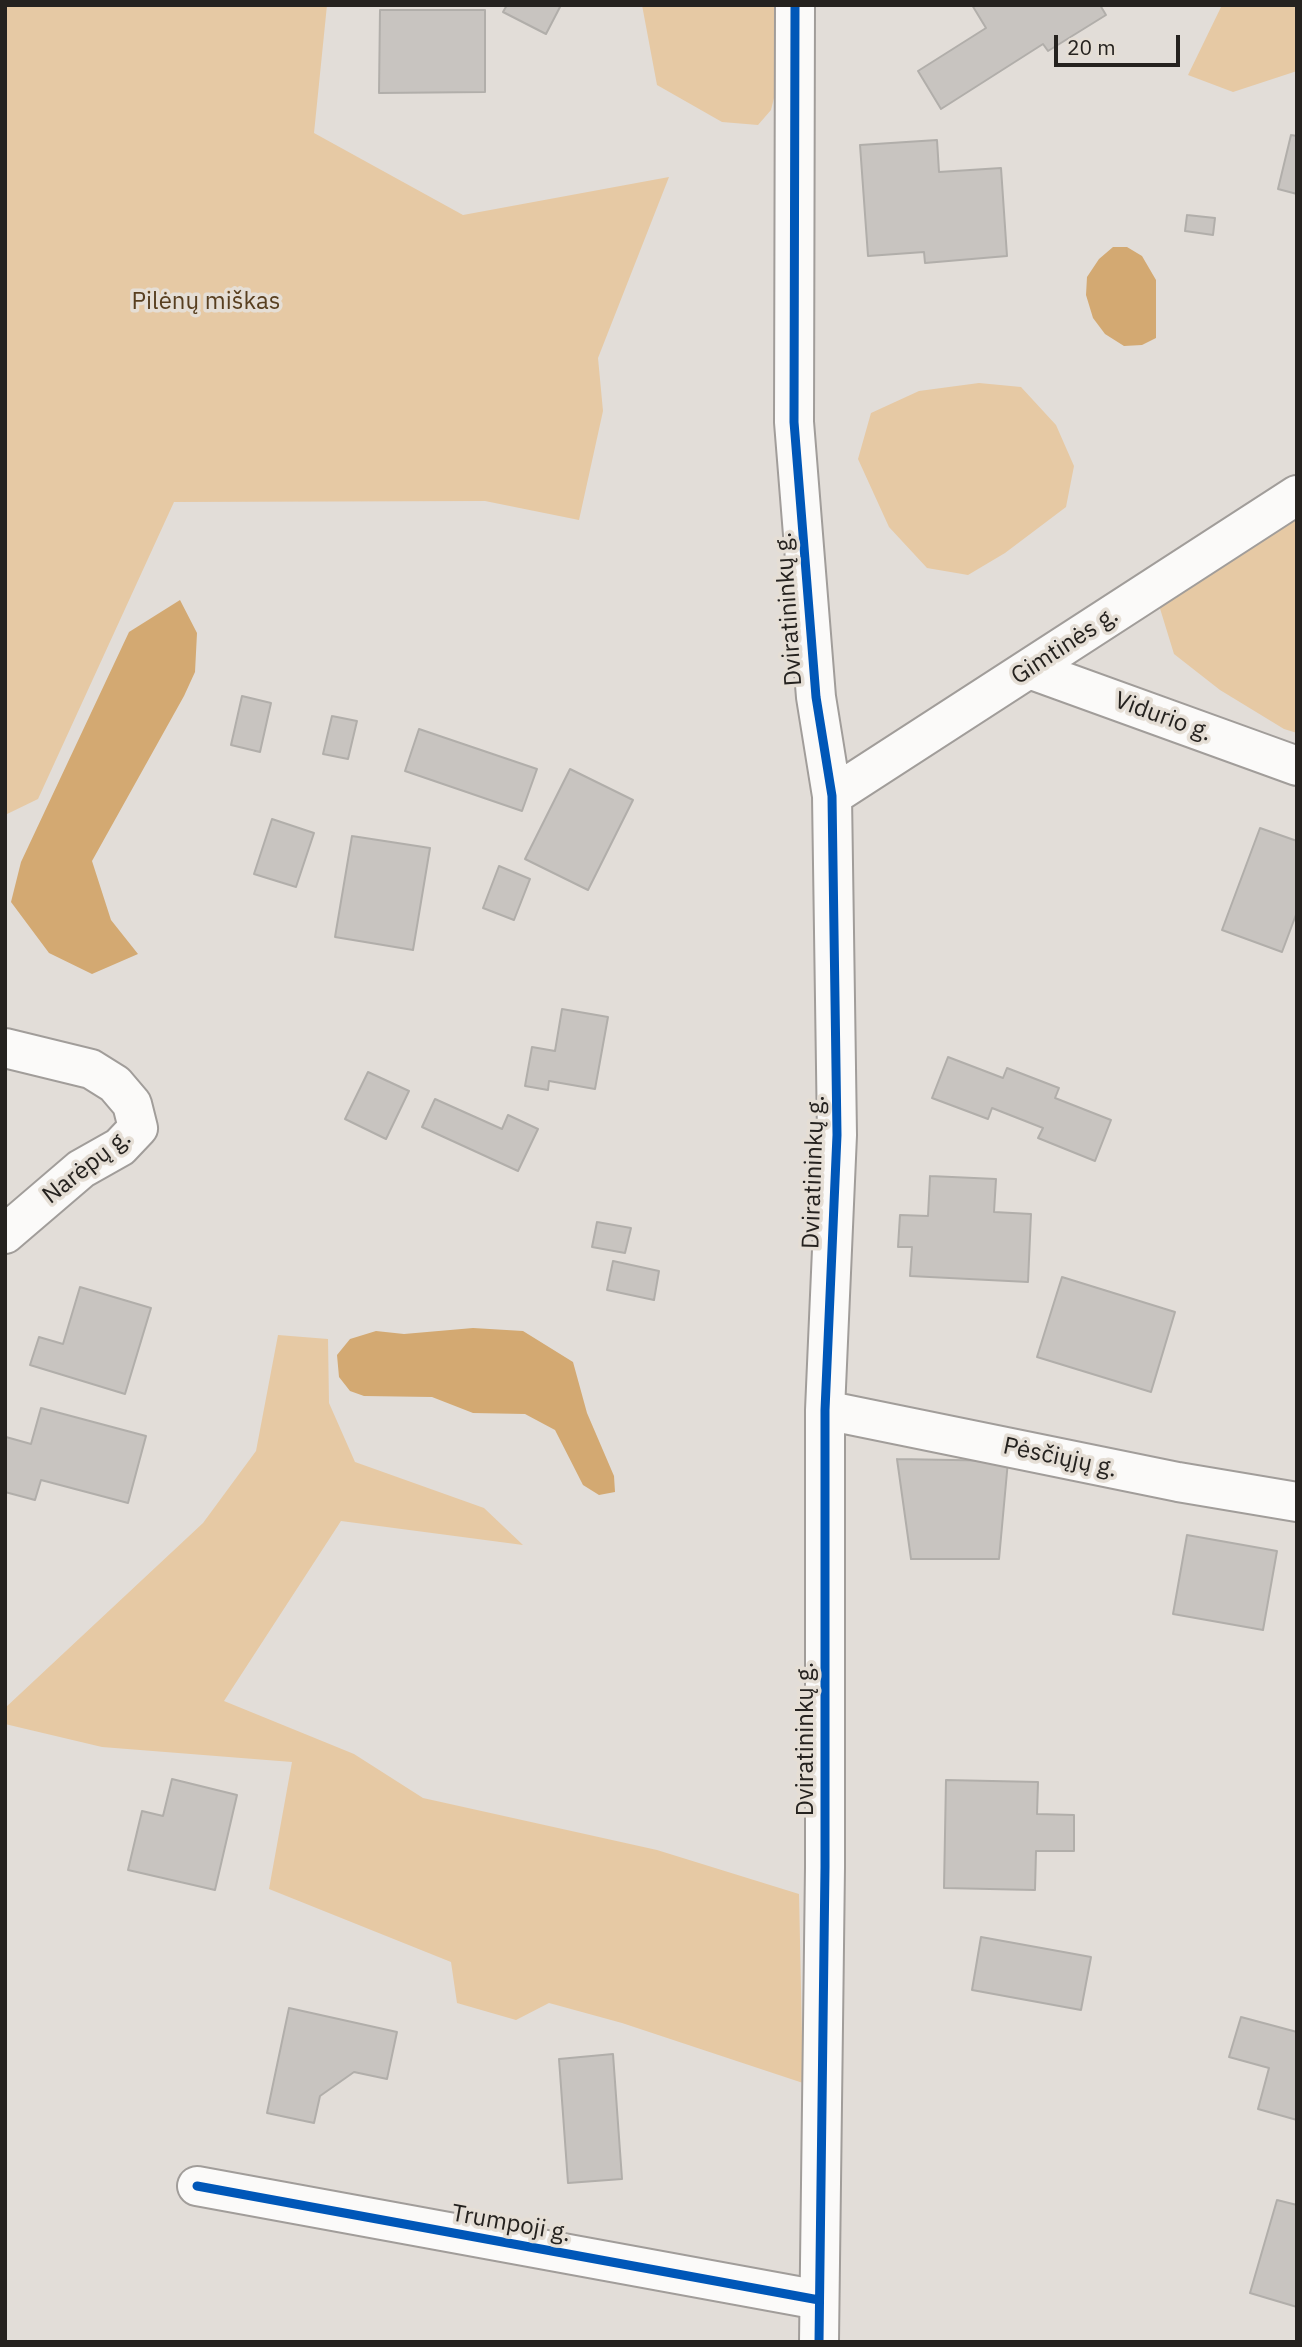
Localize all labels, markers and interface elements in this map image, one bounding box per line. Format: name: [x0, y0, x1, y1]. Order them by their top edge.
scale bar: [1057, 21, 1183, 65]
text: 20 m: [1067, 33, 1116, 61]
park label: Pilėnų miškas: [132, 288, 280, 316]
street label: Dviratininkų g.: [769, 531, 809, 687]
street label: Gimtinės g.: [1006, 601, 1124, 691]
street label: Vidurio g.: [1110, 686, 1216, 748]
street label: Dviratininkų g.: [797, 1094, 831, 1250]
street label: Narėpų g.: [37, 1124, 137, 1210]
street label: Pėsčiųjų g.: [1001, 1432, 1119, 1484]
street label: Dviratininkų g.: [792, 1662, 820, 1816]
street label: Trumpoji g.: [449, 2199, 573, 2249]

